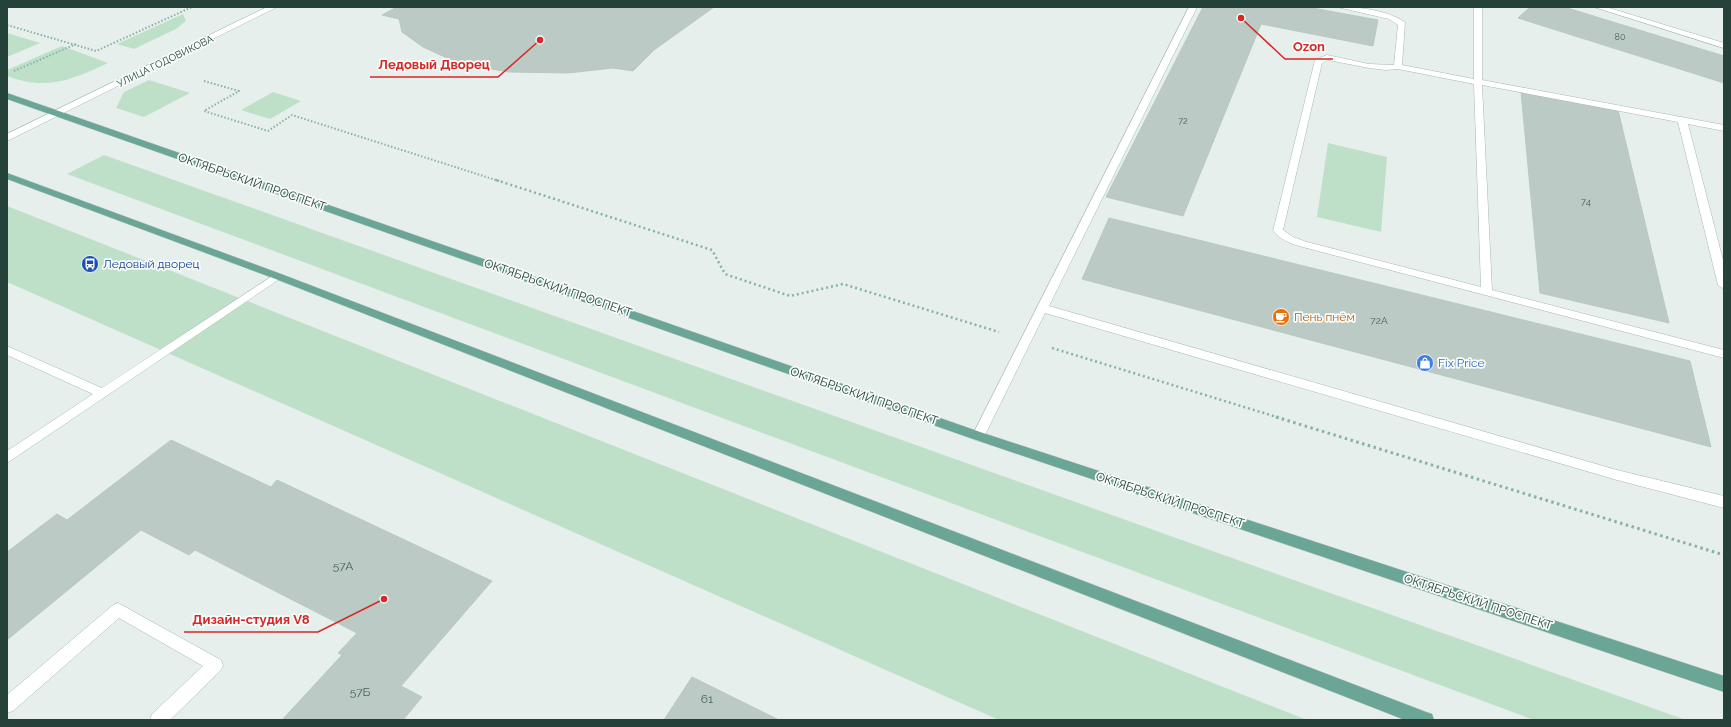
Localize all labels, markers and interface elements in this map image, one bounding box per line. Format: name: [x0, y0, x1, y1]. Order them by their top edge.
house number: 80: [1615, 32, 1626, 42]
street label: УЛИЦА ГОДОВИКОВА: [115, 33, 215, 89]
callout: Ozon: [1285, 34, 1333, 59]
text: Ozon: [1293, 39, 1325, 54]
callout: Ледовый Дворец: [370, 52, 498, 77]
text: Ледовый Дворец: [378, 57, 490, 72]
house number: 72: [1178, 116, 1188, 126]
street label: ОКТЯБРЬСКИЙ ПРОСПЕКТ: [176, 150, 328, 214]
house number: 74: [1581, 196, 1592, 207]
bus stop icon: Ледовый дворец: [80, 254, 100, 274]
street label: ОКТЯБРЬСКИЙ ПРОСПЕКТ: [482, 256, 634, 320]
place label: Ледовый дворец: [103, 257, 200, 271]
cafe icon: Пень пнём: [1271, 307, 1291, 327]
place label: Пень пнём: [1294, 310, 1355, 324]
house number: 72А: [1370, 315, 1388, 326]
shop icon: Fix Price: [1415, 353, 1435, 373]
place label: Fix Price: [1438, 356, 1485, 370]
street label: ОКТЯБРЬСКИЙ ПРОСПЕКТ: [788, 364, 940, 428]
street label: ОКТЯБРЬСКИЙ ПРОСПЕКТ: [1094, 469, 1247, 531]
house number: 57А: [333, 559, 353, 573]
street label: ОКТЯБРЬСКИЙ ПРОСПЕКТ: [1402, 571, 1555, 633]
callout: Дизайн-студия V8: [184, 607, 318, 632]
text: Дизайн-студия V8: [192, 612, 310, 627]
house number: 57Б: [350, 685, 371, 699]
house number: 61: [701, 692, 713, 706]

